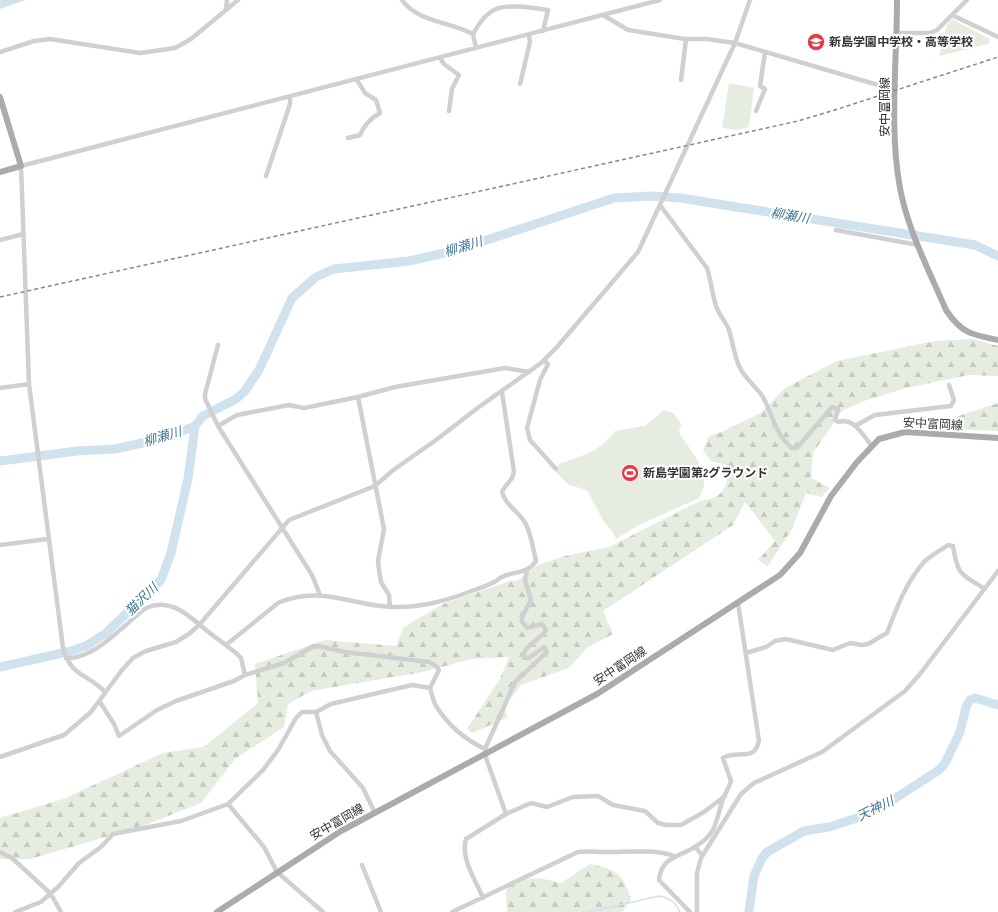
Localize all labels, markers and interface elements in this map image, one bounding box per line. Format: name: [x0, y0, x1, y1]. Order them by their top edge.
school or university icon: 新島学園中学校・高等学校: [806, 32, 826, 52]
place label: 新島学園中学校・高等学校: [829, 35, 973, 50]
street label: 安中富岡線: [878, 77, 893, 137]
water label: 柳瀬川: [769, 205, 812, 227]
water label: 柳瀬川: [442, 233, 486, 260]
street label: 安中富岡線: [903, 415, 963, 434]
water label: 柳瀬川: [141, 423, 185, 450]
sports icon: 新島学園第2グラウンド: [620, 463, 640, 483]
place label: 新島学園第2グラウンド: [643, 466, 768, 481]
water label: 猫沢川: [122, 579, 163, 619]
street label: 安中富岡線: [591, 644, 650, 689]
water label: 天神川: [854, 792, 898, 825]
street label: 安中富岡線: [308, 801, 367, 844]

